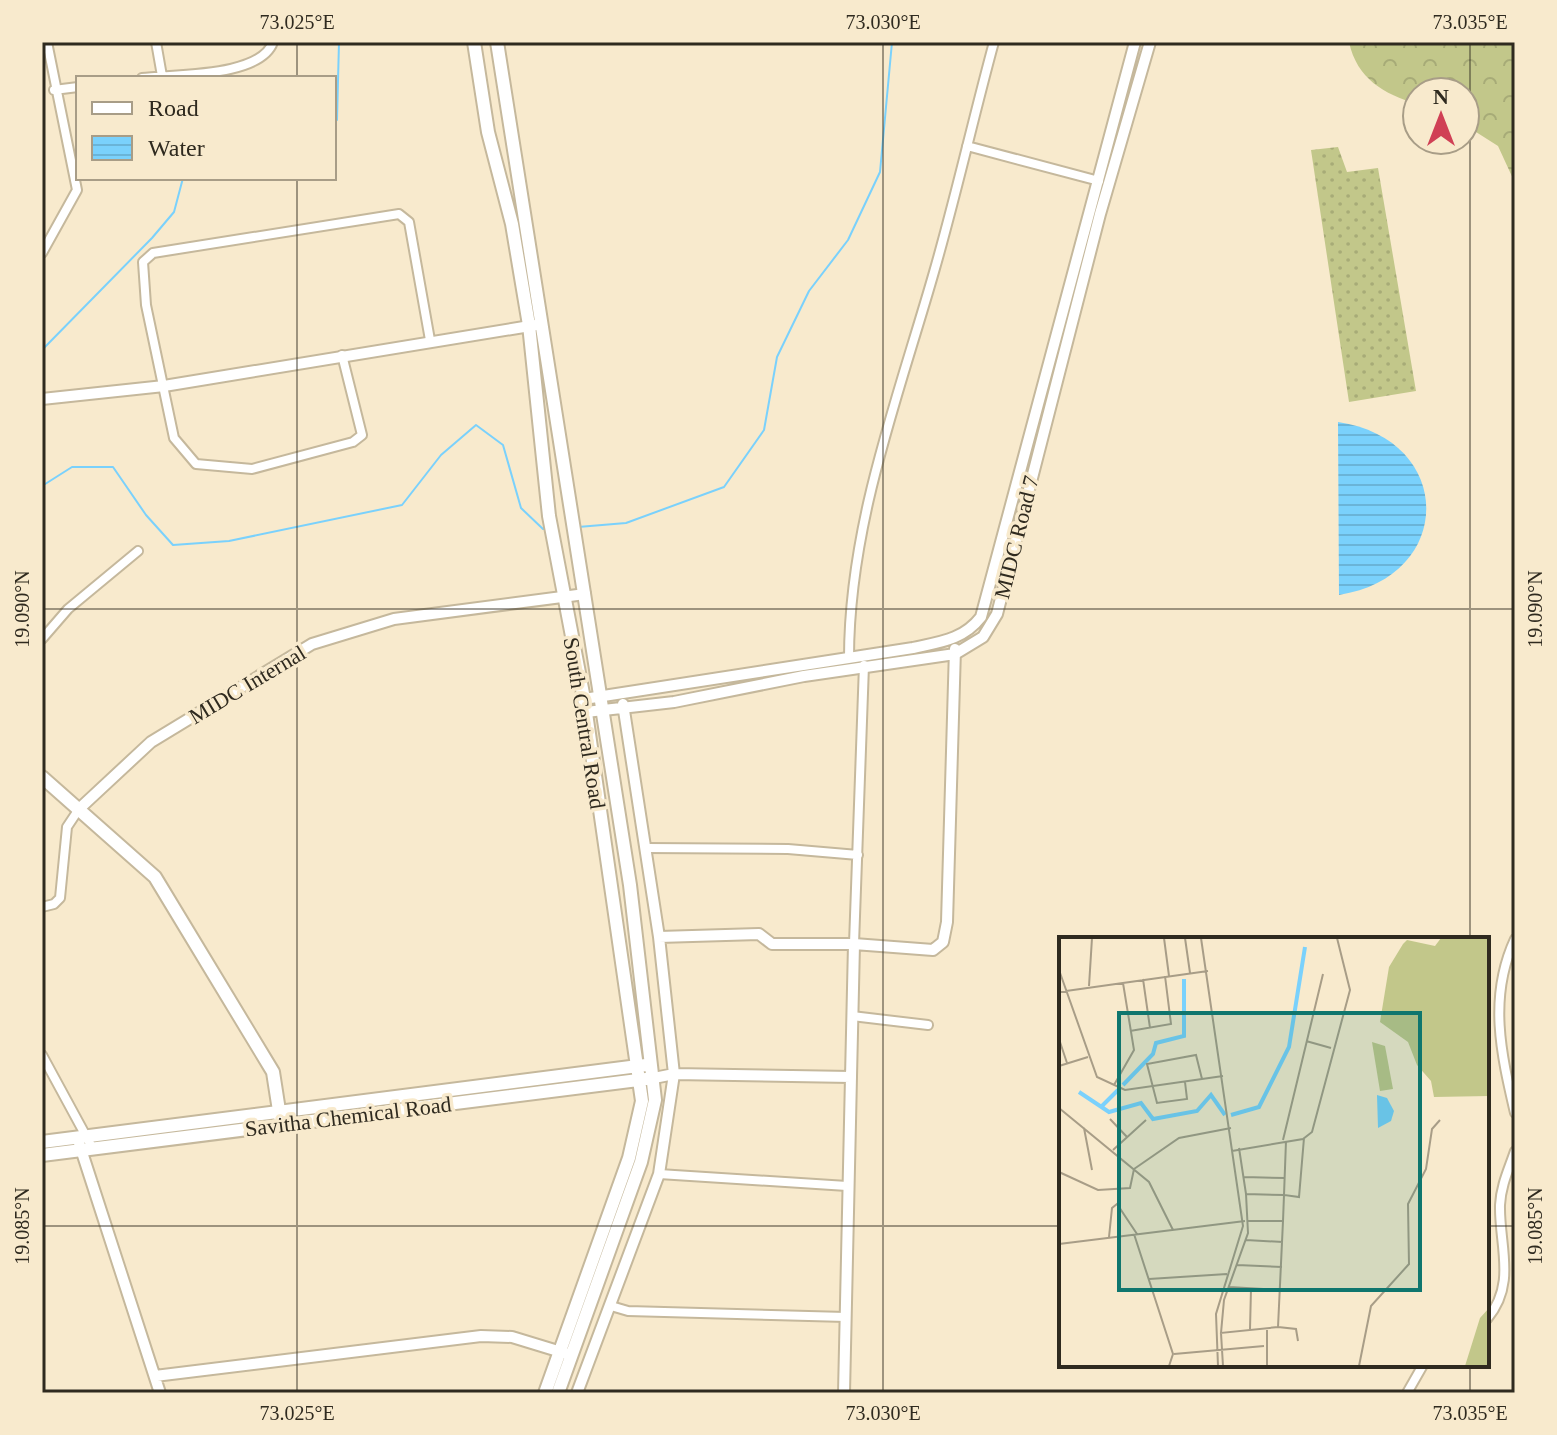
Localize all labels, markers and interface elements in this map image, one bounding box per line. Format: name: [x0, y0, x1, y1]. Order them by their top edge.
text: 73.025°E: [259, 11, 335, 33]
text: 73.030°E: [845, 11, 921, 33]
text: 73.035°E: [1432, 11, 1508, 33]
legend: [76, 76, 336, 180]
north arrow: [1401, 76, 1481, 156]
text: N: [1433, 84, 1449, 109]
text: Road: [148, 95, 199, 121]
text: Water: [148, 135, 205, 161]
street label: MIDC Road 7: [989, 473, 1044, 601]
text: 19.090°N: [11, 570, 33, 648]
text: 19.090°N: [1524, 570, 1546, 648]
street label: South Central Road: [559, 635, 610, 811]
street label: MIDC Internal: [185, 640, 310, 729]
inset map: [1059, 937, 1489, 1367]
street label: Savitha Chemical Road: [243, 1091, 453, 1142]
text: 19.085°N: [11, 1187, 33, 1265]
text: 19.085°N: [1524, 1187, 1546, 1265]
text: 73.025°E: [259, 1402, 335, 1424]
text: 73.030°E: [845, 1402, 921, 1424]
text: 73.035°E: [1432, 1402, 1508, 1424]

